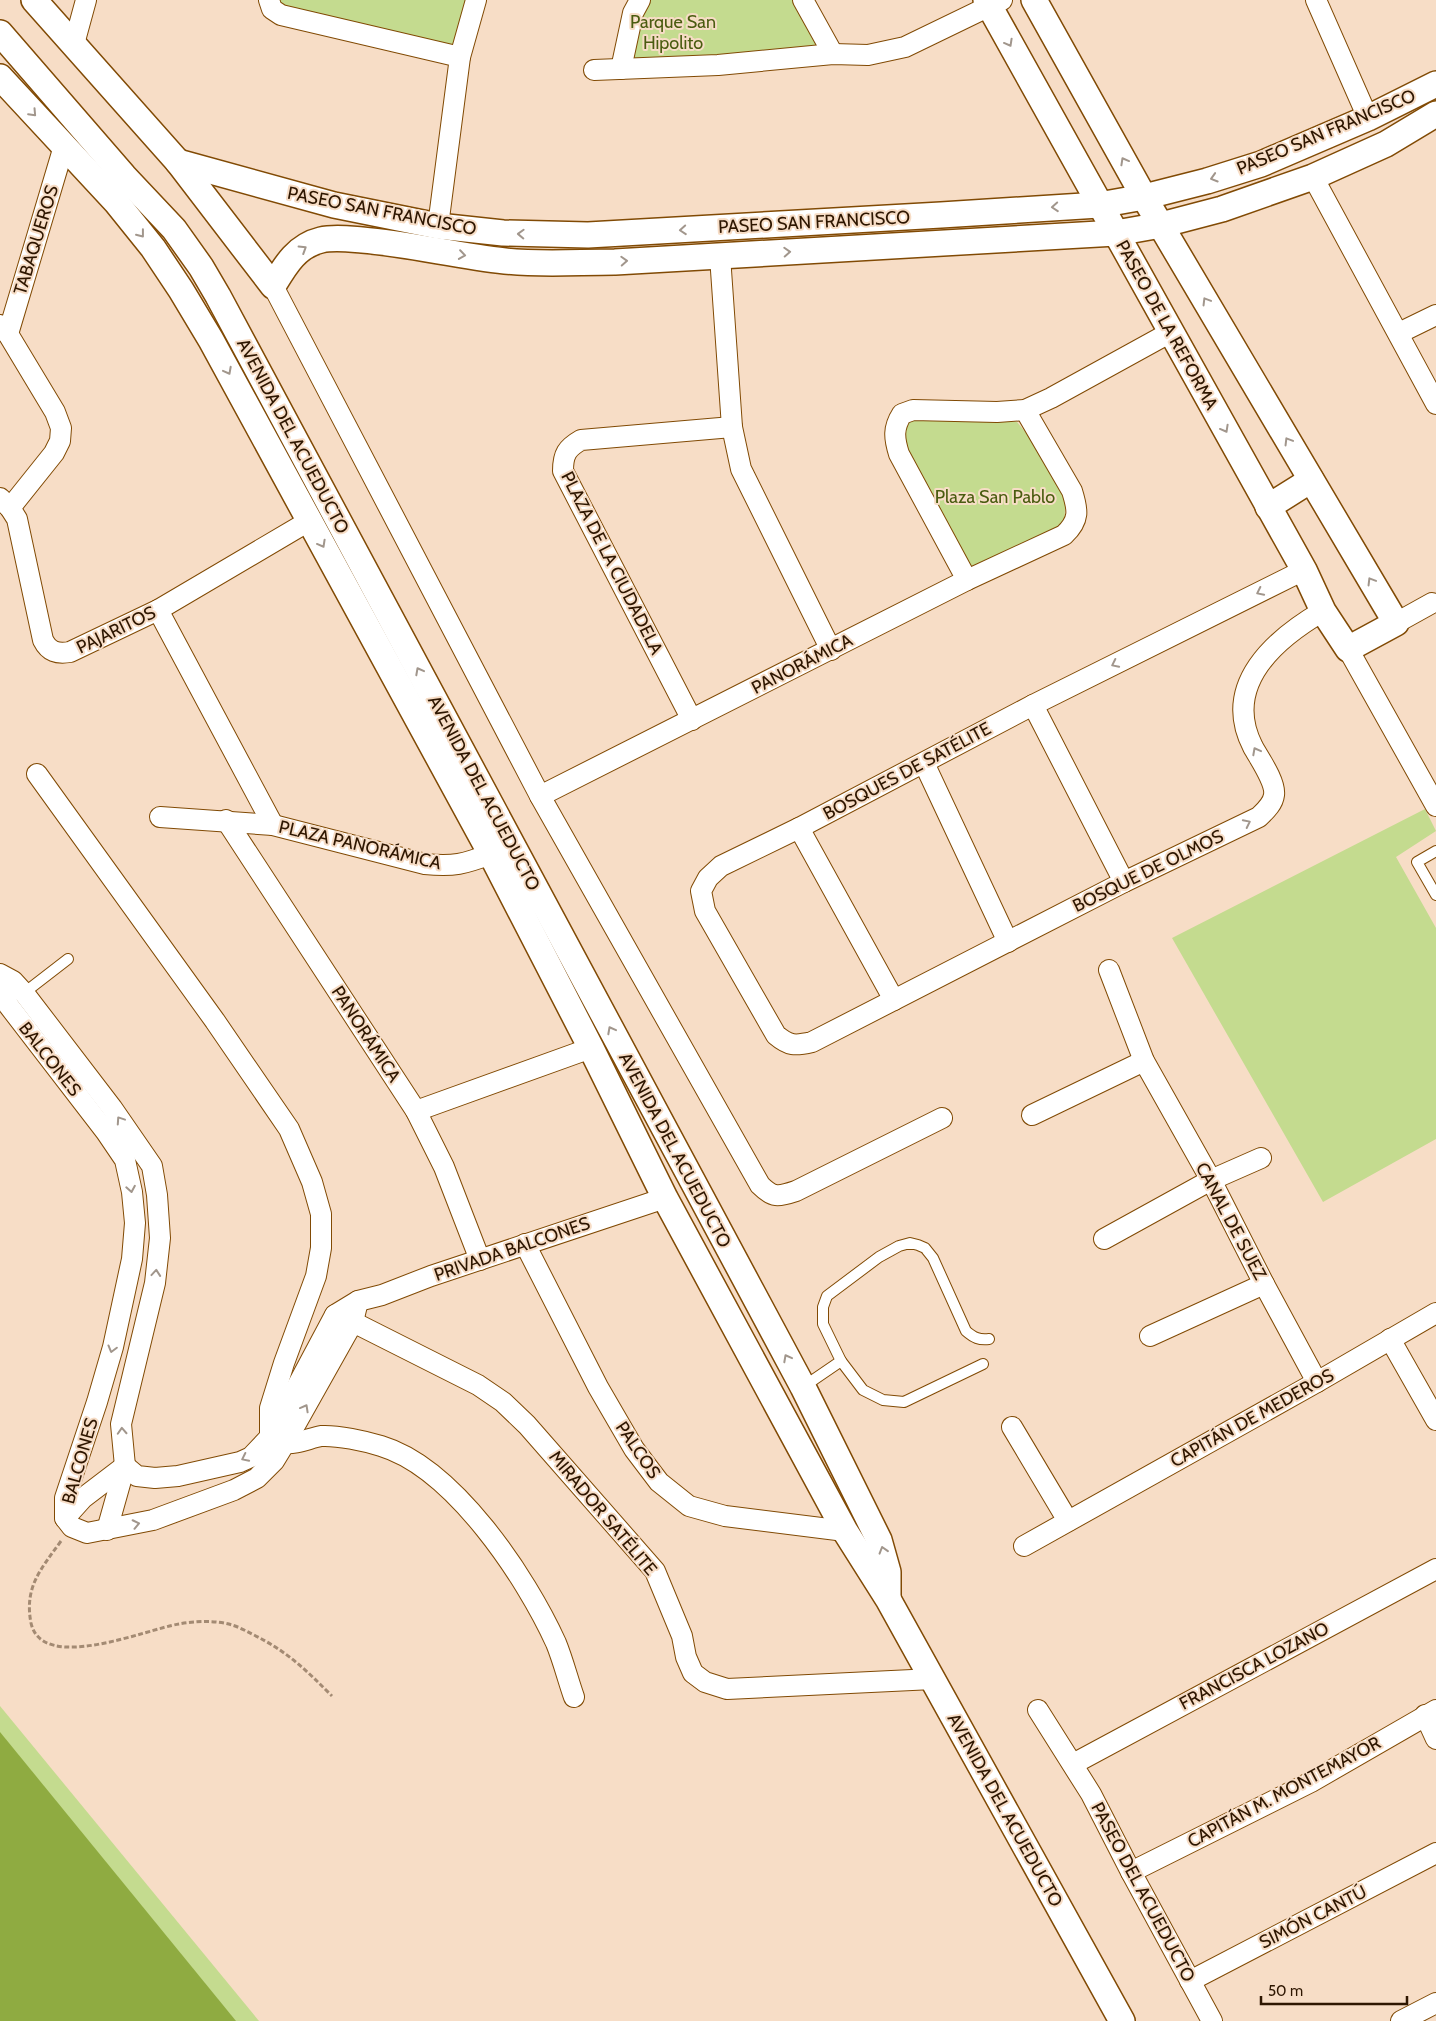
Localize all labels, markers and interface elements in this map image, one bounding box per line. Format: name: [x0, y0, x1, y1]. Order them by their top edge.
park label: Parque San Hipolito: [630, 11, 716, 54]
one-way arrow: [1003, 37, 1013, 46]
street label: PASEO SAN FRANCISCO: [1233, 84, 1419, 180]
one-way arrow: [27, 107, 36, 116]
one-way arrow: [1120, 157, 1130, 166]
one-way arrow: [1211, 173, 1219, 183]
street label: PASEO SAN FRANCISCO: [286, 182, 479, 240]
street label: TABAQUEROS: [9, 183, 63, 297]
one-way arrow: [1051, 202, 1059, 213]
street label: PASEO SAN FRANCISCO: [718, 206, 911, 238]
one-way arrow: [679, 225, 687, 236]
one-way arrow: [136, 228, 144, 237]
one-way arrow: [517, 228, 525, 239]
street label: PASEO DE LA REFORMA: [1111, 236, 1223, 414]
one-way arrow: [298, 245, 307, 255]
one-way arrow: [783, 246, 791, 257]
one-way arrow: [459, 249, 467, 260]
one-way arrow: [621, 256, 629, 267]
one-way arrow: [1202, 298, 1212, 307]
street label: AVENIDA DEL ACUEDUCTO: [232, 335, 354, 537]
one-way arrow: [222, 366, 232, 375]
one-way arrow: [1219, 424, 1229, 433]
one-way arrow: [1285, 438, 1295, 447]
street label: PLAZA DE LA CIUDADELA: [556, 468, 668, 658]
park label: Plaza San Pablo: [935, 486, 1055, 508]
one-way arrow: [316, 539, 326, 548]
one-way arrow: [1367, 578, 1377, 587]
one-way arrow: [1256, 586, 1265, 596]
street label: PAJARITOS: [73, 601, 159, 659]
street label: PANORÁMICA: [748, 629, 856, 699]
one-way arrow: [1111, 658, 1120, 668]
one-way arrow: [415, 667, 425, 676]
street label: AVENIDA DEL ACUEDUCTO: [423, 692, 545, 894]
street label: BOSQUES DE SATÉLITE: [819, 717, 995, 825]
one-way arrow: [1252, 747, 1262, 756]
street label: PLAZA PANORÁMICA: [277, 816, 443, 874]
one-way arrow: [1242, 819, 1251, 829]
street label: BOSQUE DE OLMOS: [1069, 825, 1227, 917]
street label: PANORÁMICA: [327, 982, 405, 1086]
street label: BALCONES: [14, 1017, 86, 1101]
one-way arrow: [607, 1026, 617, 1035]
street label: AVENIDA DEL ACUEDUCTO: [614, 1049, 736, 1251]
one-way arrow: [117, 1117, 127, 1126]
street label: CANAL DE SUEZ: [1191, 1159, 1271, 1283]
one-way arrow: [125, 1185, 135, 1193]
street label: PRIVADA BALCONES: [431, 1212, 593, 1286]
one-way arrow: [151, 1268, 162, 1276]
one-way arrow: [107, 1344, 118, 1353]
one-way arrow: [783, 1354, 793, 1363]
street label: CAPITÁN DE MEDEROS: [1166, 1364, 1338, 1472]
one-way arrow: [299, 1405, 309, 1414]
street label: BALCONES: [57, 1416, 103, 1506]
street label: PALCOS: [611, 1417, 665, 1483]
one-way arrow: [117, 1427, 128, 1435]
street label: MIRADOR SATÉLITE: [544, 1446, 662, 1580]
one-way arrow: [242, 1452, 251, 1462]
one-way arrow: [132, 1519, 140, 1529]
one-way arrow: [878, 1547, 888, 1555]
street label: FRANCISCA LOZANO: [1176, 1617, 1333, 1715]
street label: AVENIDA DEL ACUEDUCTO: [943, 1709, 1067, 1911]
street label: CAPITÁN M. MONTEMAYOR: [1184, 1732, 1384, 1852]
street label: PASEO DEL ACUEDUCTO: [1086, 1798, 1200, 1986]
street label: SIMÓN CANTÚ: [1256, 1881, 1370, 1953]
scale bar: [1261, 1974, 1407, 2006]
text: 50 m: [1268, 1982, 1303, 2000]

